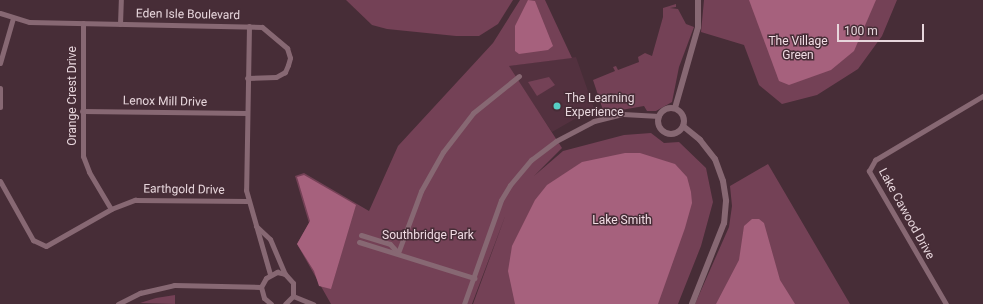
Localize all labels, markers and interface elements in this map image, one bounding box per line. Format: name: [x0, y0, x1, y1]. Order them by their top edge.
street label: Eden Isle Boulevard: [136, 7, 240, 23]
scale bar: [839, 16, 926, 42]
text: 100 m: [844, 24, 878, 38]
park label: The Village Green: [768, 35, 828, 63]
street label: Orange Crest Drive: [66, 46, 80, 146]
place label: The Learning Experience: [565, 92, 634, 120]
street label: Lenox Mill Drive: [123, 94, 207, 110]
marker: The Learning Experience: [552, 101, 562, 111]
street label: Lake Cawood Drive: [875, 166, 937, 262]
street label: Earthgold Drive: [143, 182, 225, 198]
park label: Lake Smith: [592, 214, 652, 228]
park label: Southbridge Park: [382, 229, 474, 243]

